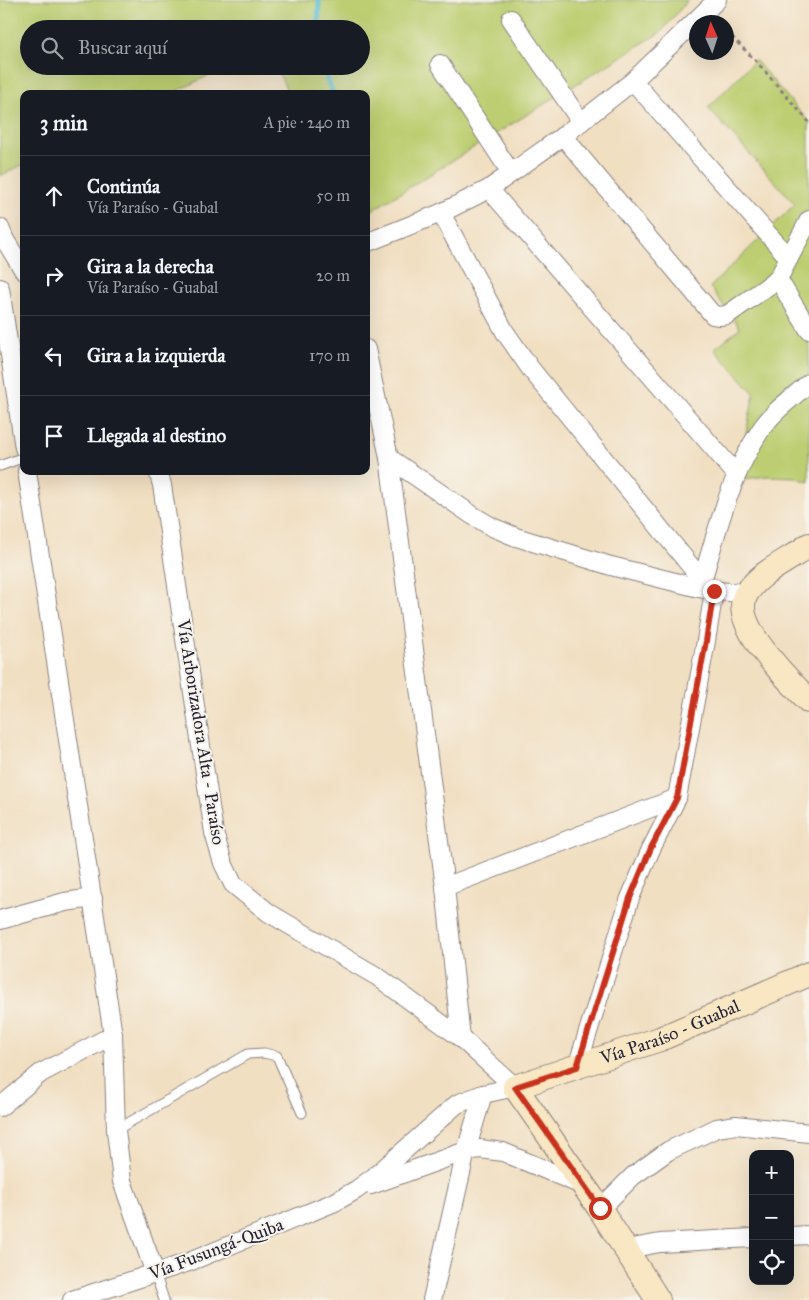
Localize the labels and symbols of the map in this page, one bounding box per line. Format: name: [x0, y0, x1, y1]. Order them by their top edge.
north arrow: [689, 15, 734, 60]
route end: [703, 580, 726, 603]
street label: Vía Arborizadora Alta - Paraíso: [172, 617, 230, 846]
street label: Vía Paraíso - Guabal: [596, 995, 743, 1069]
route start: [589, 1197, 612, 1220]
street label: Vía Fusungá-Quiba: [145, 1213, 287, 1286]

